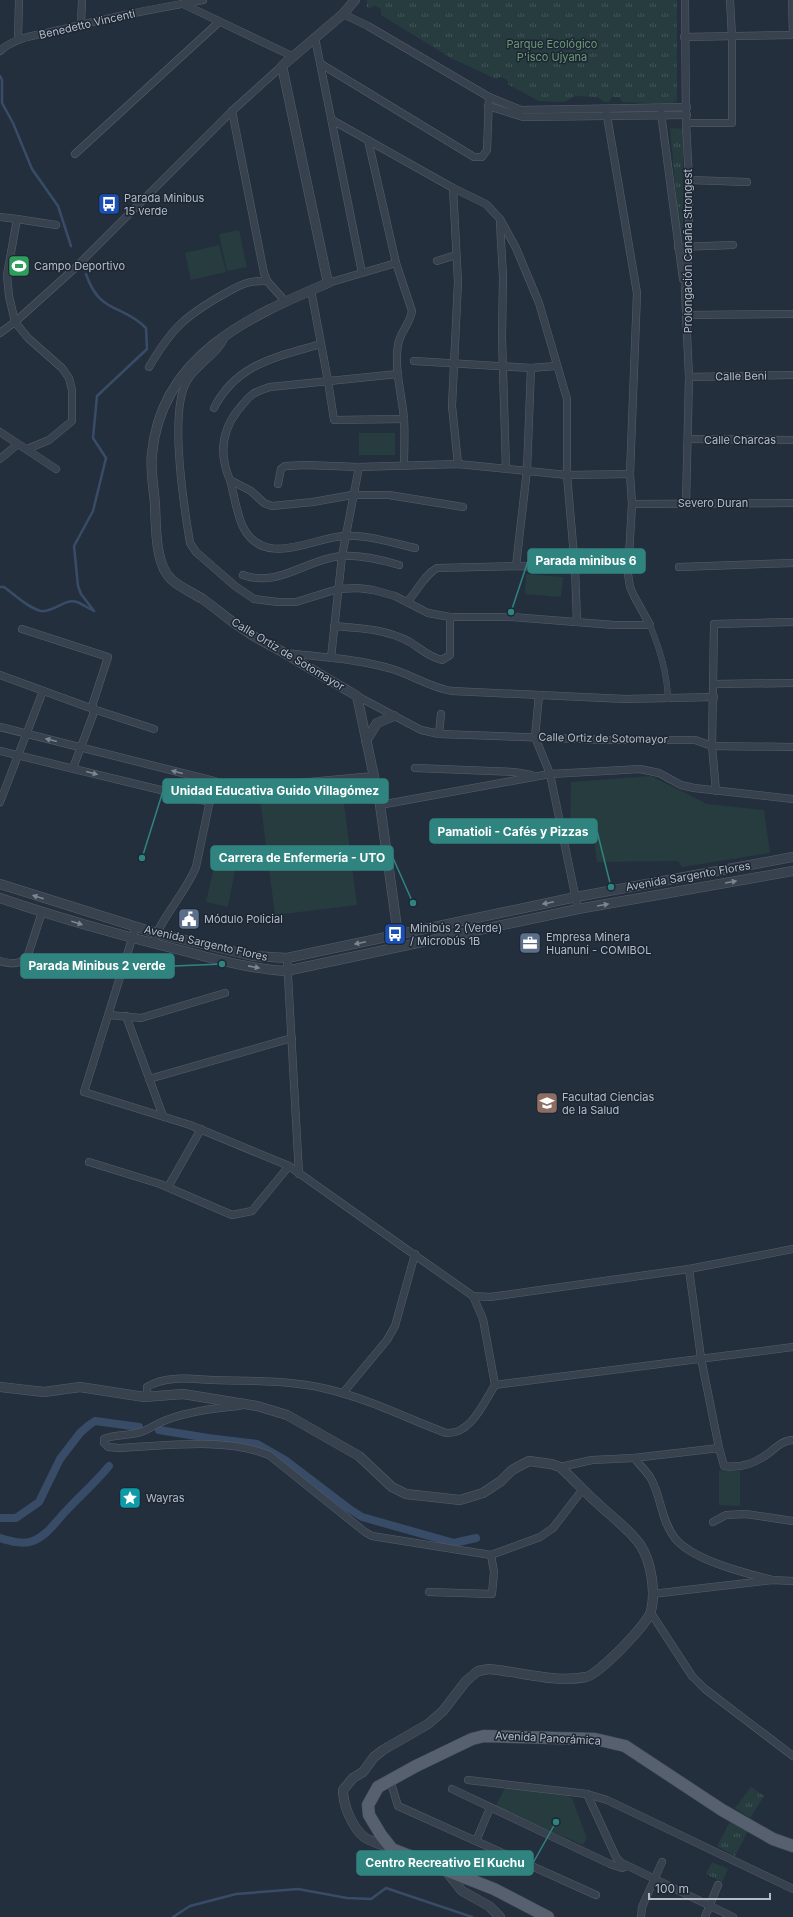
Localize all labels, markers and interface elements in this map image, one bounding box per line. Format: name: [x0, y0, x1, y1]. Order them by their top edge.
street label: Benedetto Vincenti: [37, 6, 137, 42]
park label: Parque Ecológico P'isco Ujyana: [507, 37, 598, 64]
street label: Prolongación Canaña Strongest: [681, 168, 695, 333]
bus stop icon: Parada Minibus 15 verde: [96, 191, 122, 217]
place label: Parada Minibus 15 verde: [124, 191, 205, 218]
sports icon: Campo Deportivo: [6, 253, 32, 279]
place label: Campo Deportivo: [34, 259, 125, 273]
street label: Calle Beni: [715, 369, 767, 383]
street label: Calle Charcas: [704, 433, 776, 447]
street label: Severo Duran: [678, 496, 748, 510]
callout: Parada minibus 6: [528, 549, 645, 573]
text: Parada minibus 6: [536, 553, 637, 568]
street label: Calle Ortiz de Sotomayor: [229, 615, 347, 693]
street label: Calle Ortiz de Sotomayor: [538, 730, 668, 746]
one-way arrow: [44, 736, 57, 742]
one-way arrow: [170, 768, 183, 774]
one-way arrow: [87, 770, 99, 776]
callout: Unidad Educativa Guido Villagómez: [163, 779, 388, 803]
text: Unidad Educativa Guido Villagómez: [171, 783, 379, 798]
callout: Pamatioli - Cafés y Pizzas: [430, 819, 597, 843]
text: Pamatioli - Cafés y Pizzas: [438, 824, 589, 839]
callout: Carrera de Enfermería - UTO: [211, 846, 393, 870]
text: Carrera de Enfermería - UTO: [219, 850, 385, 865]
street label: Avenida Sargento Flores: [625, 858, 752, 894]
one-way arrow: [725, 879, 737, 885]
one-way arrow: [32, 894, 44, 900]
one-way arrow: [542, 900, 554, 906]
one-way arrow: [597, 901, 609, 907]
public building icon: Módulo Policial: [176, 906, 202, 932]
place label: Módulo Policial: [204, 912, 283, 926]
one-way arrow: [71, 920, 83, 926]
bus stop icon: Minibús 2 (Verde) / Microbús 1B: [382, 921, 408, 947]
place label: Minibús 2 (Verde) / Microbús 1B: [410, 921, 502, 948]
street label: Avenida Sargento Flores: [143, 922, 269, 964]
office icon: Empresa Minera Huanuni - COMIBOL: [517, 930, 543, 956]
place label: Empresa Minera Huanuni - COMIBOL: [546, 930, 651, 957]
one-way arrow: [354, 940, 366, 946]
callout: Parada Minibus 2 verde: [21, 954, 174, 978]
text: Parada Minibus 2 verde: [28, 958, 166, 973]
one-way arrow: [248, 965, 260, 971]
school or university icon: Facultad Ciencias de la Salud: [534, 1090, 560, 1116]
place label: Facultad Ciencias de la Salud: [562, 1090, 654, 1117]
place icon: Wayras: [117, 1485, 143, 1511]
place label: Wayras: [146, 1491, 185, 1505]
street label: Avenida Panorámica: [495, 1728, 601, 1748]
callout: Centro Recreativo El Kuchu: [357, 1851, 533, 1875]
text: Centro Recreativo El Kuchu: [365, 1855, 525, 1870]
scale bar: [649, 1875, 770, 1901]
text: 100 m: [655, 1881, 689, 1896]

